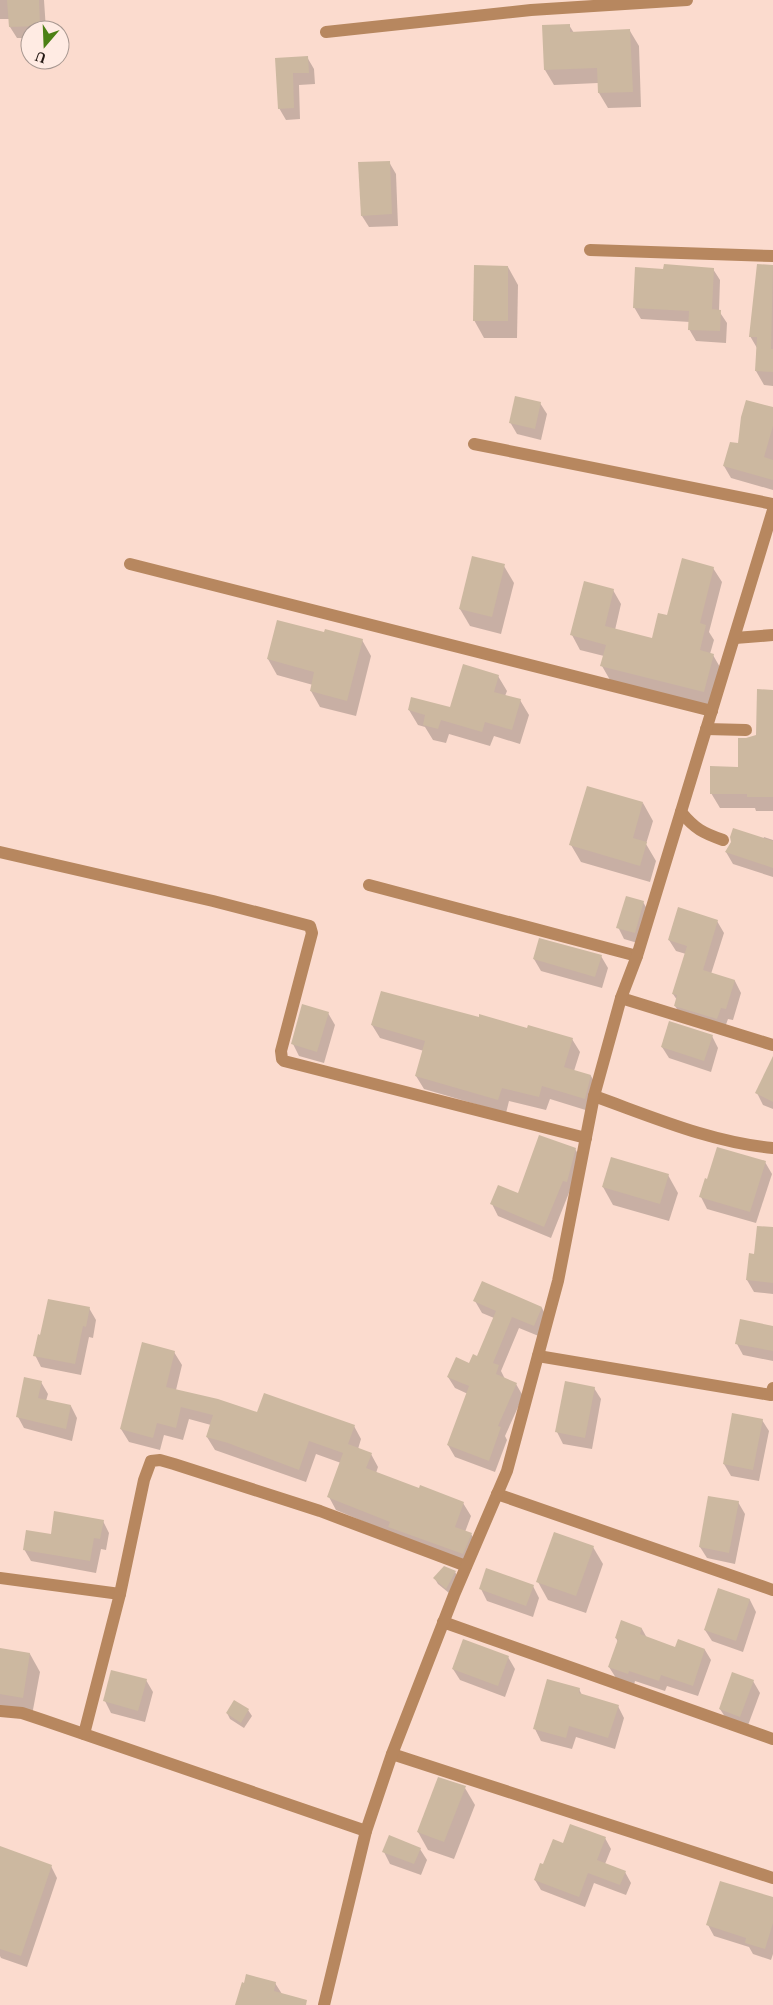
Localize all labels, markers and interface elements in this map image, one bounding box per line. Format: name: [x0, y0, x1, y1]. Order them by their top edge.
north arrow: [20, 20, 70, 70]
text: U: [33, 47, 48, 68]

